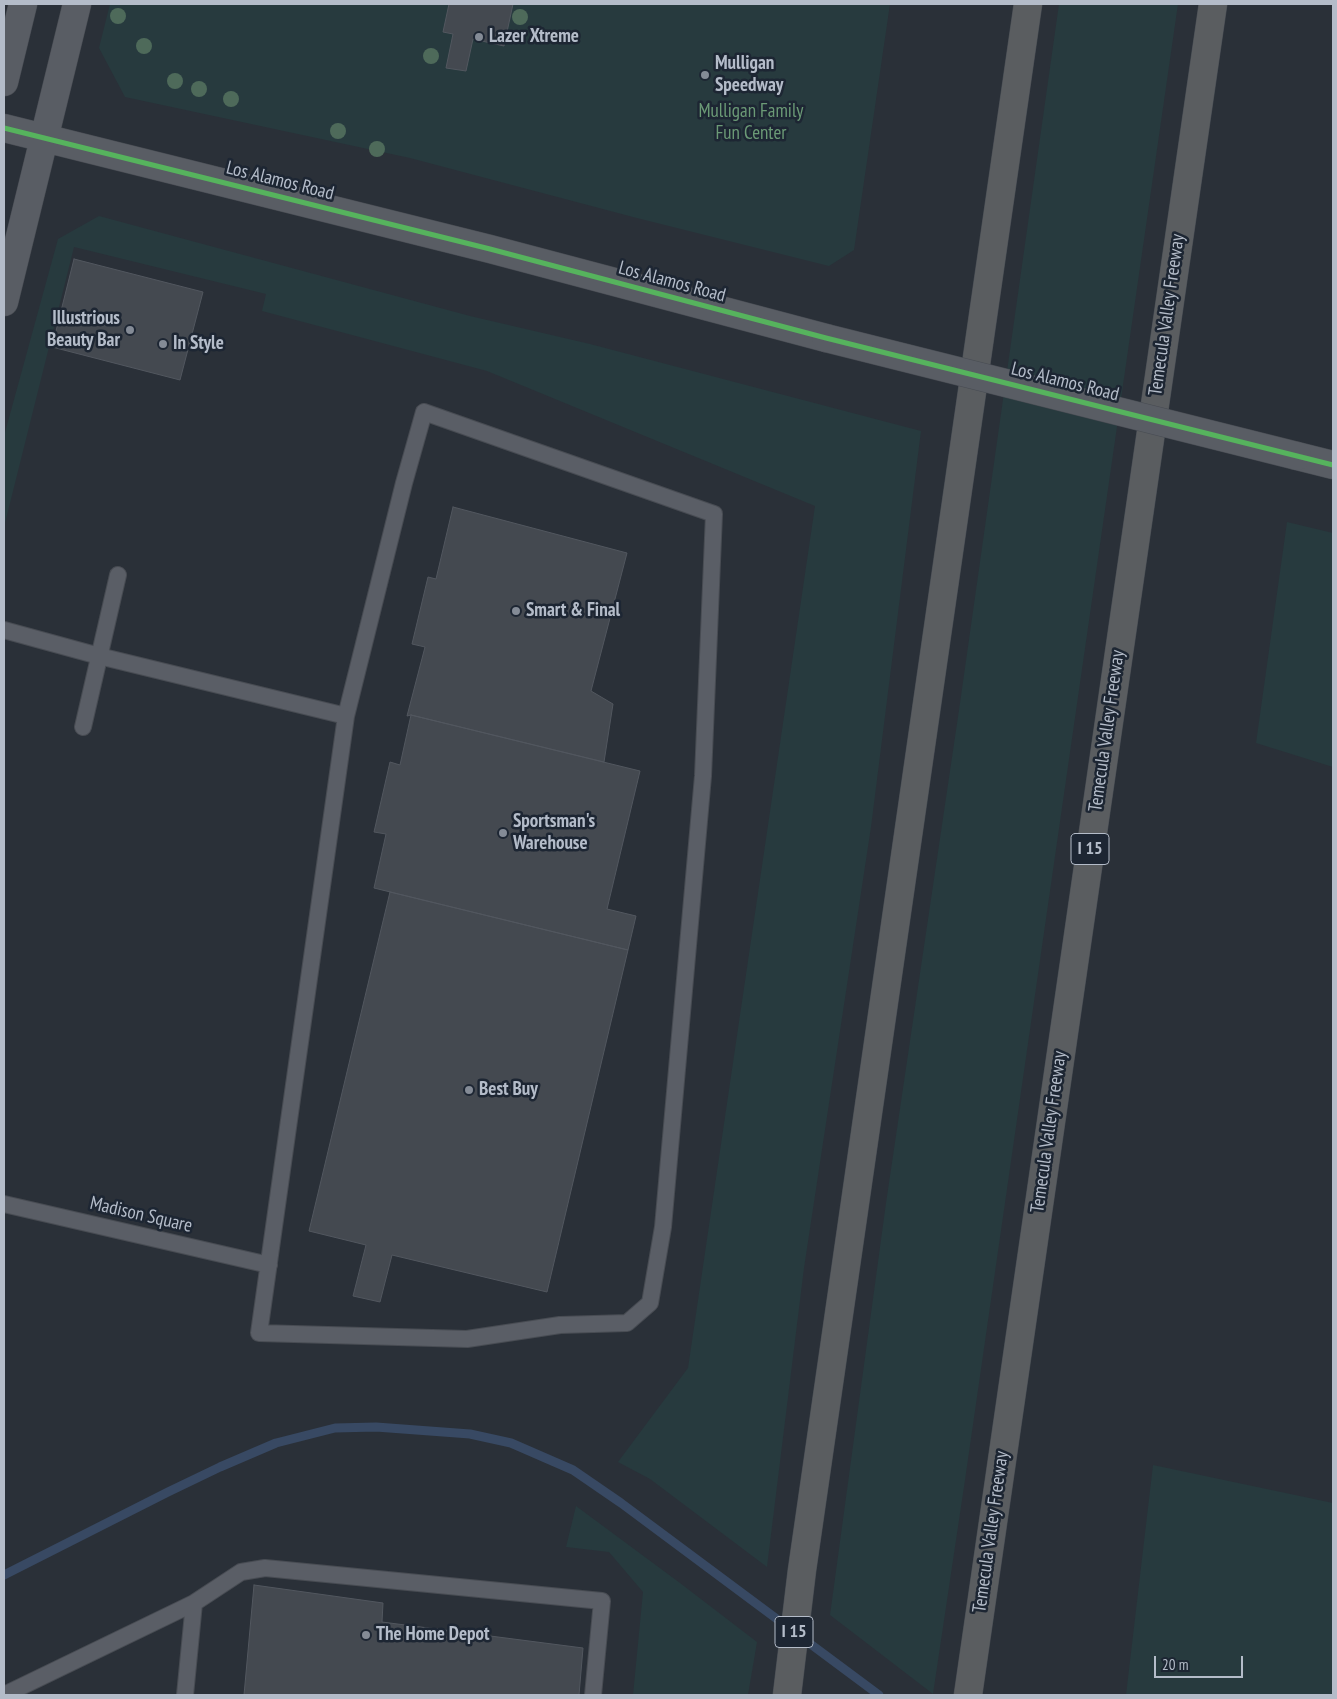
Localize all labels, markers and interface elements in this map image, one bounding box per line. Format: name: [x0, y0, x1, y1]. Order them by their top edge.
place label: Lazer Xtreme: [489, 26, 579, 48]
marker: Lazer Xtreme: [473, 31, 485, 43]
place label: Mulligan Speedway: [715, 53, 783, 97]
marker: Mulligan Speedway: [699, 69, 711, 81]
park label: Mulligan Family Fun Center: [698, 101, 804, 145]
street label: Los Alamos Road: [224, 157, 336, 205]
street label: Temecula Valley Freeway: [1144, 233, 1190, 397]
street label: Los Alamos Road: [616, 257, 728, 307]
place label: Illustrious Beauty Bar: [47, 308, 120, 352]
marker: Illustrious Beauty Bar: [124, 324, 136, 336]
place label: In Style: [173, 333, 224, 355]
marker: In Style: [157, 338, 169, 350]
street label: Los Alamos Road: [1009, 358, 1121, 406]
place label: Smart & Final: [526, 600, 620, 622]
marker: Smart & Final: [510, 605, 522, 617]
street label: Temecula Valley Freeway: [1084, 649, 1130, 813]
place label: Sportsman's Warehouse: [513, 811, 595, 855]
marker: Sportsman's Warehouse: [497, 827, 509, 839]
road number: I 15: [1071, 834, 1109, 864]
street label: Temecula Valley Freeway: [1026, 1050, 1072, 1214]
place label: Best Buy: [479, 1079, 538, 1101]
marker: Best Buy: [463, 1084, 475, 1096]
street label: Madison Square: [88, 1192, 194, 1238]
street label: Temecula Valley Freeway: [968, 1450, 1014, 1614]
road number: I 15: [775, 1616, 813, 1648]
place label: The Home Depot: [376, 1624, 490, 1646]
marker: The Home Depot: [360, 1629, 372, 1641]
scale bar: [1157, 1646, 1246, 1678]
text: 20 m: [1162, 1655, 1188, 1674]

